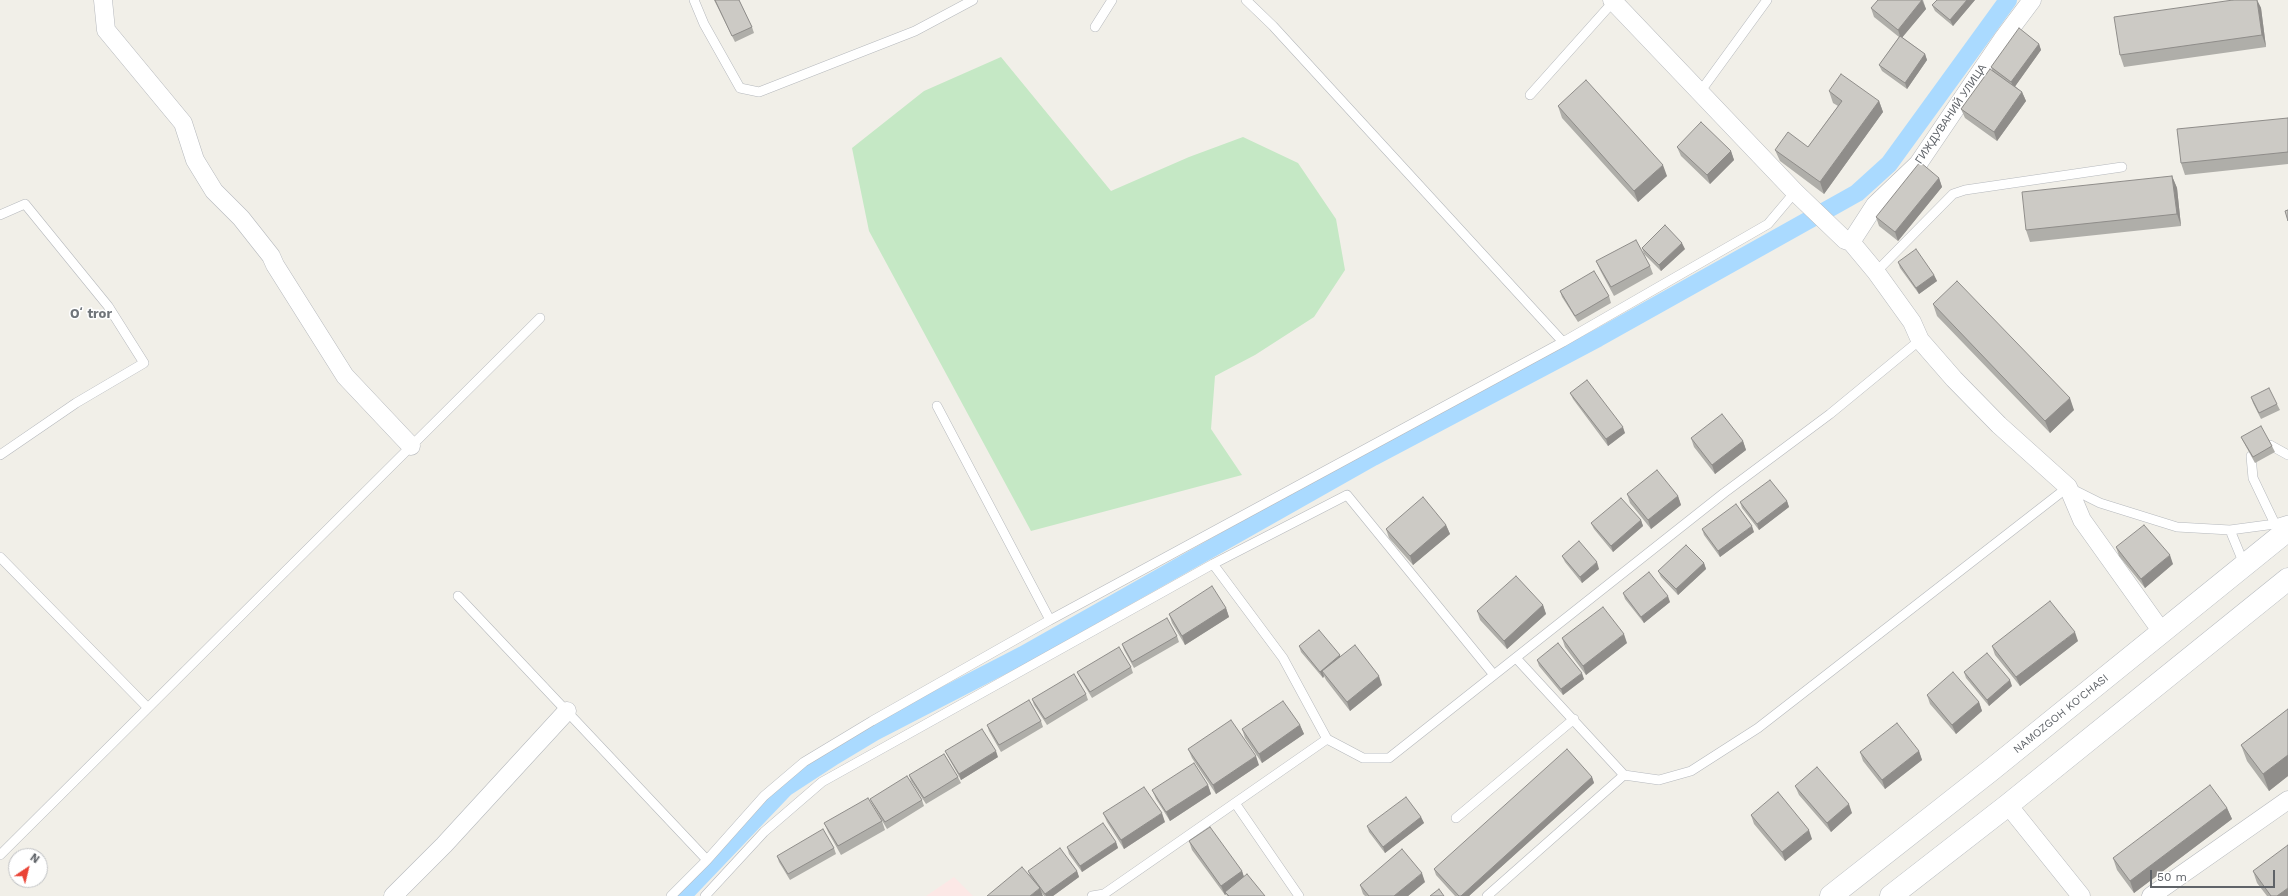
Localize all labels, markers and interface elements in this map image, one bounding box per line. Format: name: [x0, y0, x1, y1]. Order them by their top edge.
street label: ГИЖДУВАНИЙ УЛИЦА: [1913, 62, 1989, 166]
district label: Oʻtror: [70, 306, 112, 322]
street label: NAMOZGOH KO'CHASI: [2011, 672, 2111, 756]
north arrow: [8, 848, 48, 888]
text: N: [28, 851, 42, 866]
scale bar: [2152, 862, 2277, 888]
text: 50 m: [2157, 870, 2187, 884]

